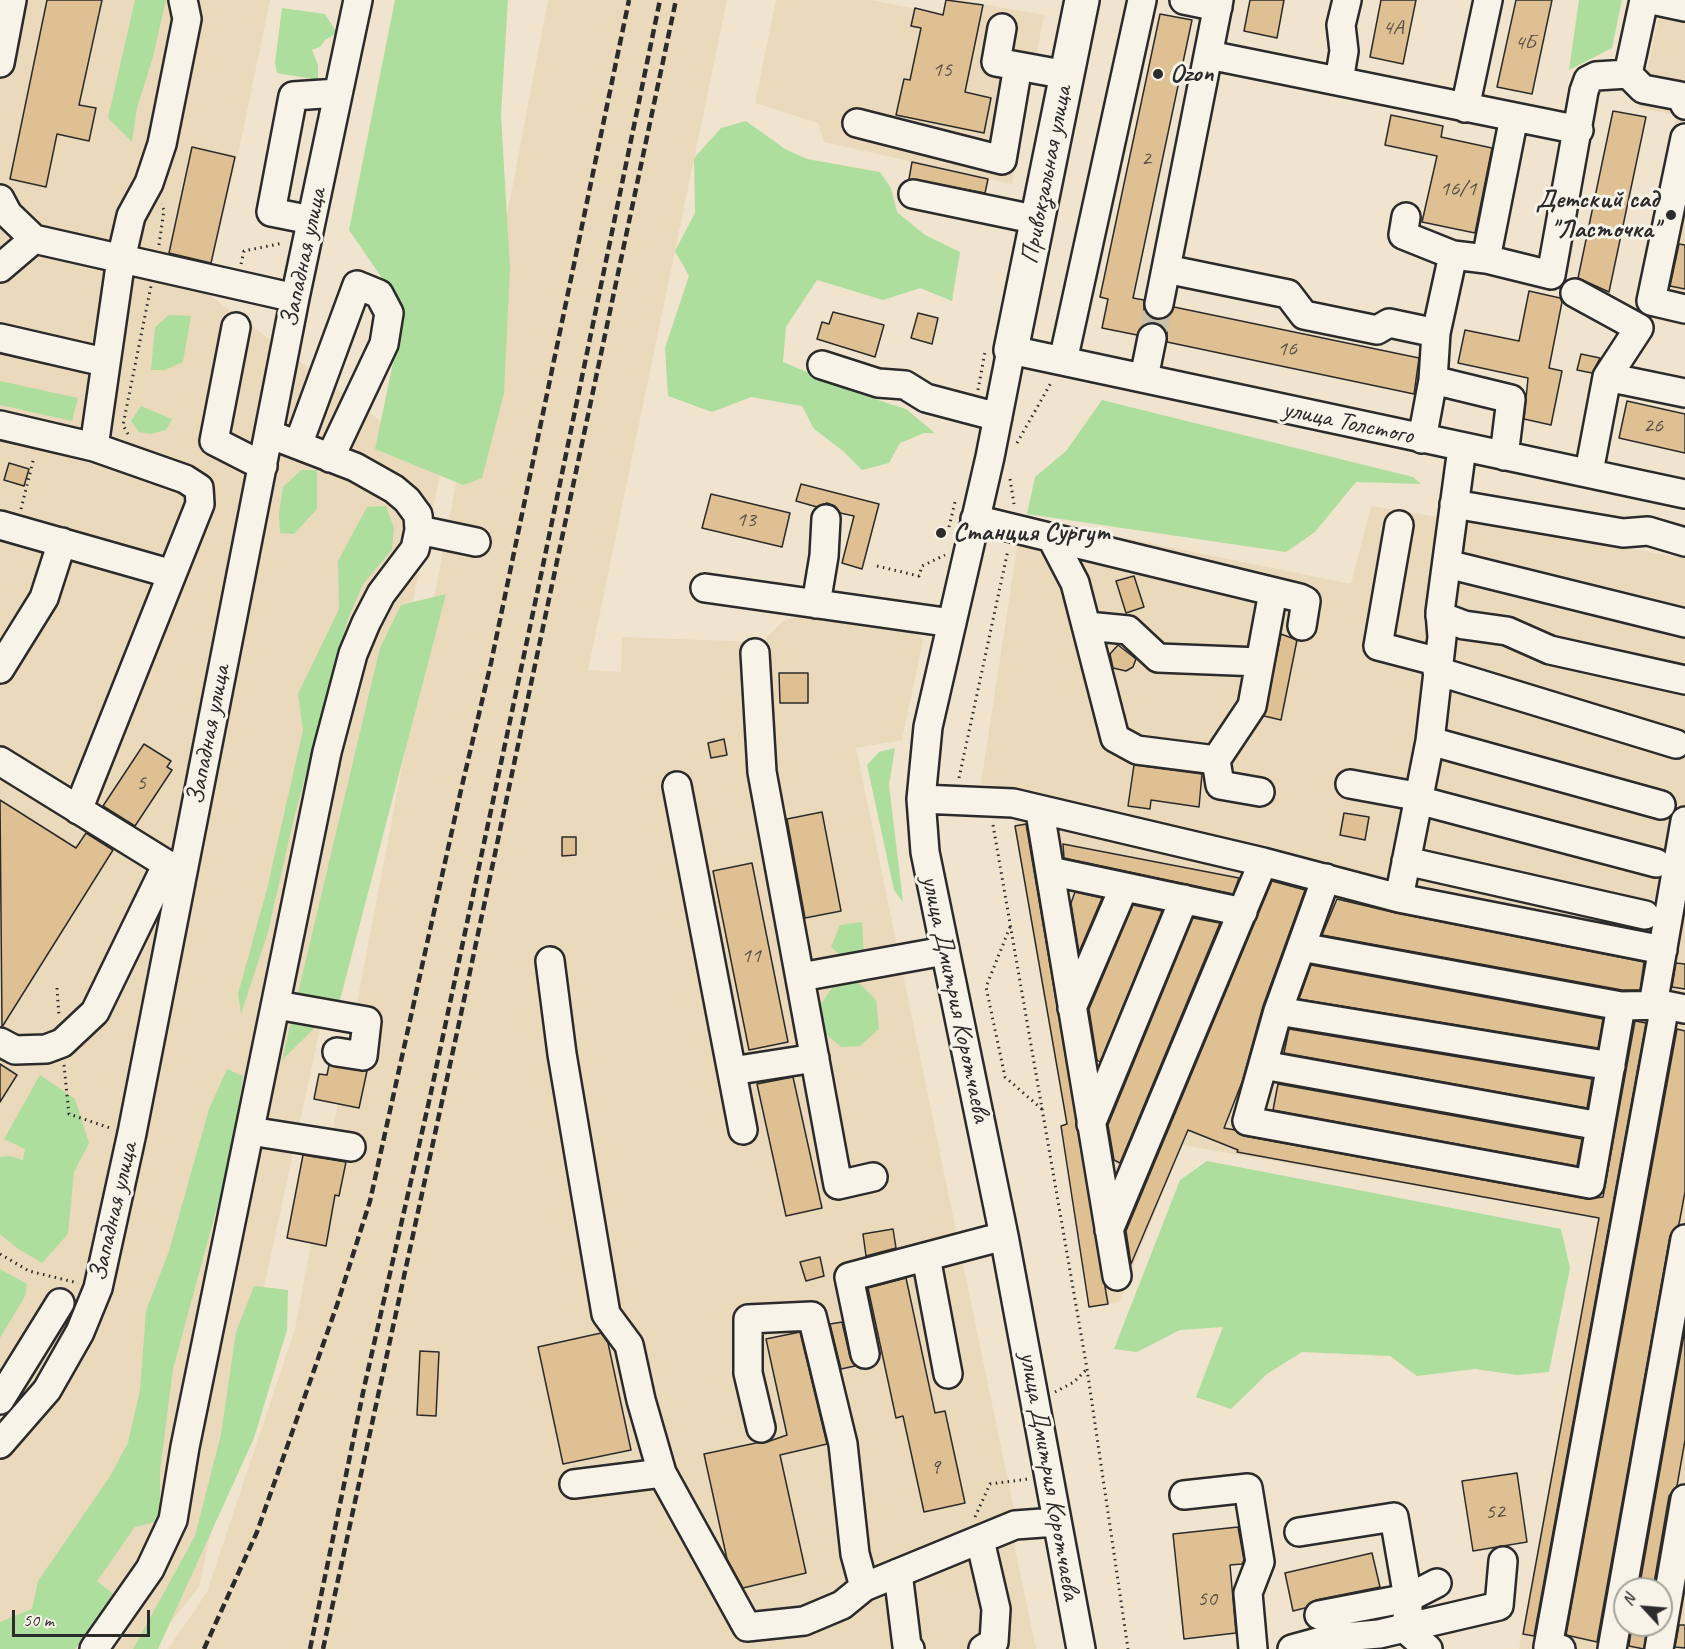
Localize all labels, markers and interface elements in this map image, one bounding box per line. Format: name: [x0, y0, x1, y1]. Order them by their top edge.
house number: 4А: [1383, 15, 1403, 41]
house number: 4Б: [1514, 30, 1536, 56]
house number: 15: [932, 57, 952, 83]
place label: Ozon: [1170, 58, 1213, 90]
marker: Ozon: [1151, 67, 1165, 81]
street label: Привокзальная улица: [1014, 83, 1080, 267]
house number: 2: [1141, 146, 1151, 172]
house number: 16/1: [1440, 176, 1476, 202]
place label: Детский сад "Ласточка": [1536, 184, 1659, 246]
street label: Западная улица: [274, 186, 334, 330]
marker: Детский сад "Ласточка": [1664, 208, 1678, 222]
house number: 16: [1277, 336, 1297, 362]
street label: улица Толстого: [1280, 394, 1416, 452]
house number: 26: [1643, 413, 1663, 439]
house number: 13: [736, 507, 756, 533]
place label: Станция Сургут: [953, 517, 1110, 549]
marker: Станция Сургут: [934, 526, 948, 540]
street label: Западная улица: [180, 663, 238, 807]
house number: 5: [136, 770, 146, 796]
street label: улица Дмитрия Коротчаева: [914, 873, 996, 1125]
house number: 11: [741, 943, 761, 969]
street label: Западная улица: [83, 1140, 145, 1284]
street label: улица Дмитрия Коротчаева: [1012, 1349, 1086, 1603]
house number: 9: [930, 1454, 940, 1480]
house number: 52: [1485, 1499, 1505, 1525]
north arrow: [1613, 1577, 1673, 1637]
house number: 50: [1197, 1586, 1217, 1612]
text: N: [1617, 1591, 1640, 1609]
scale bar: [15, 1598, 153, 1636]
text: 50 m: [23, 1609, 54, 1631]

